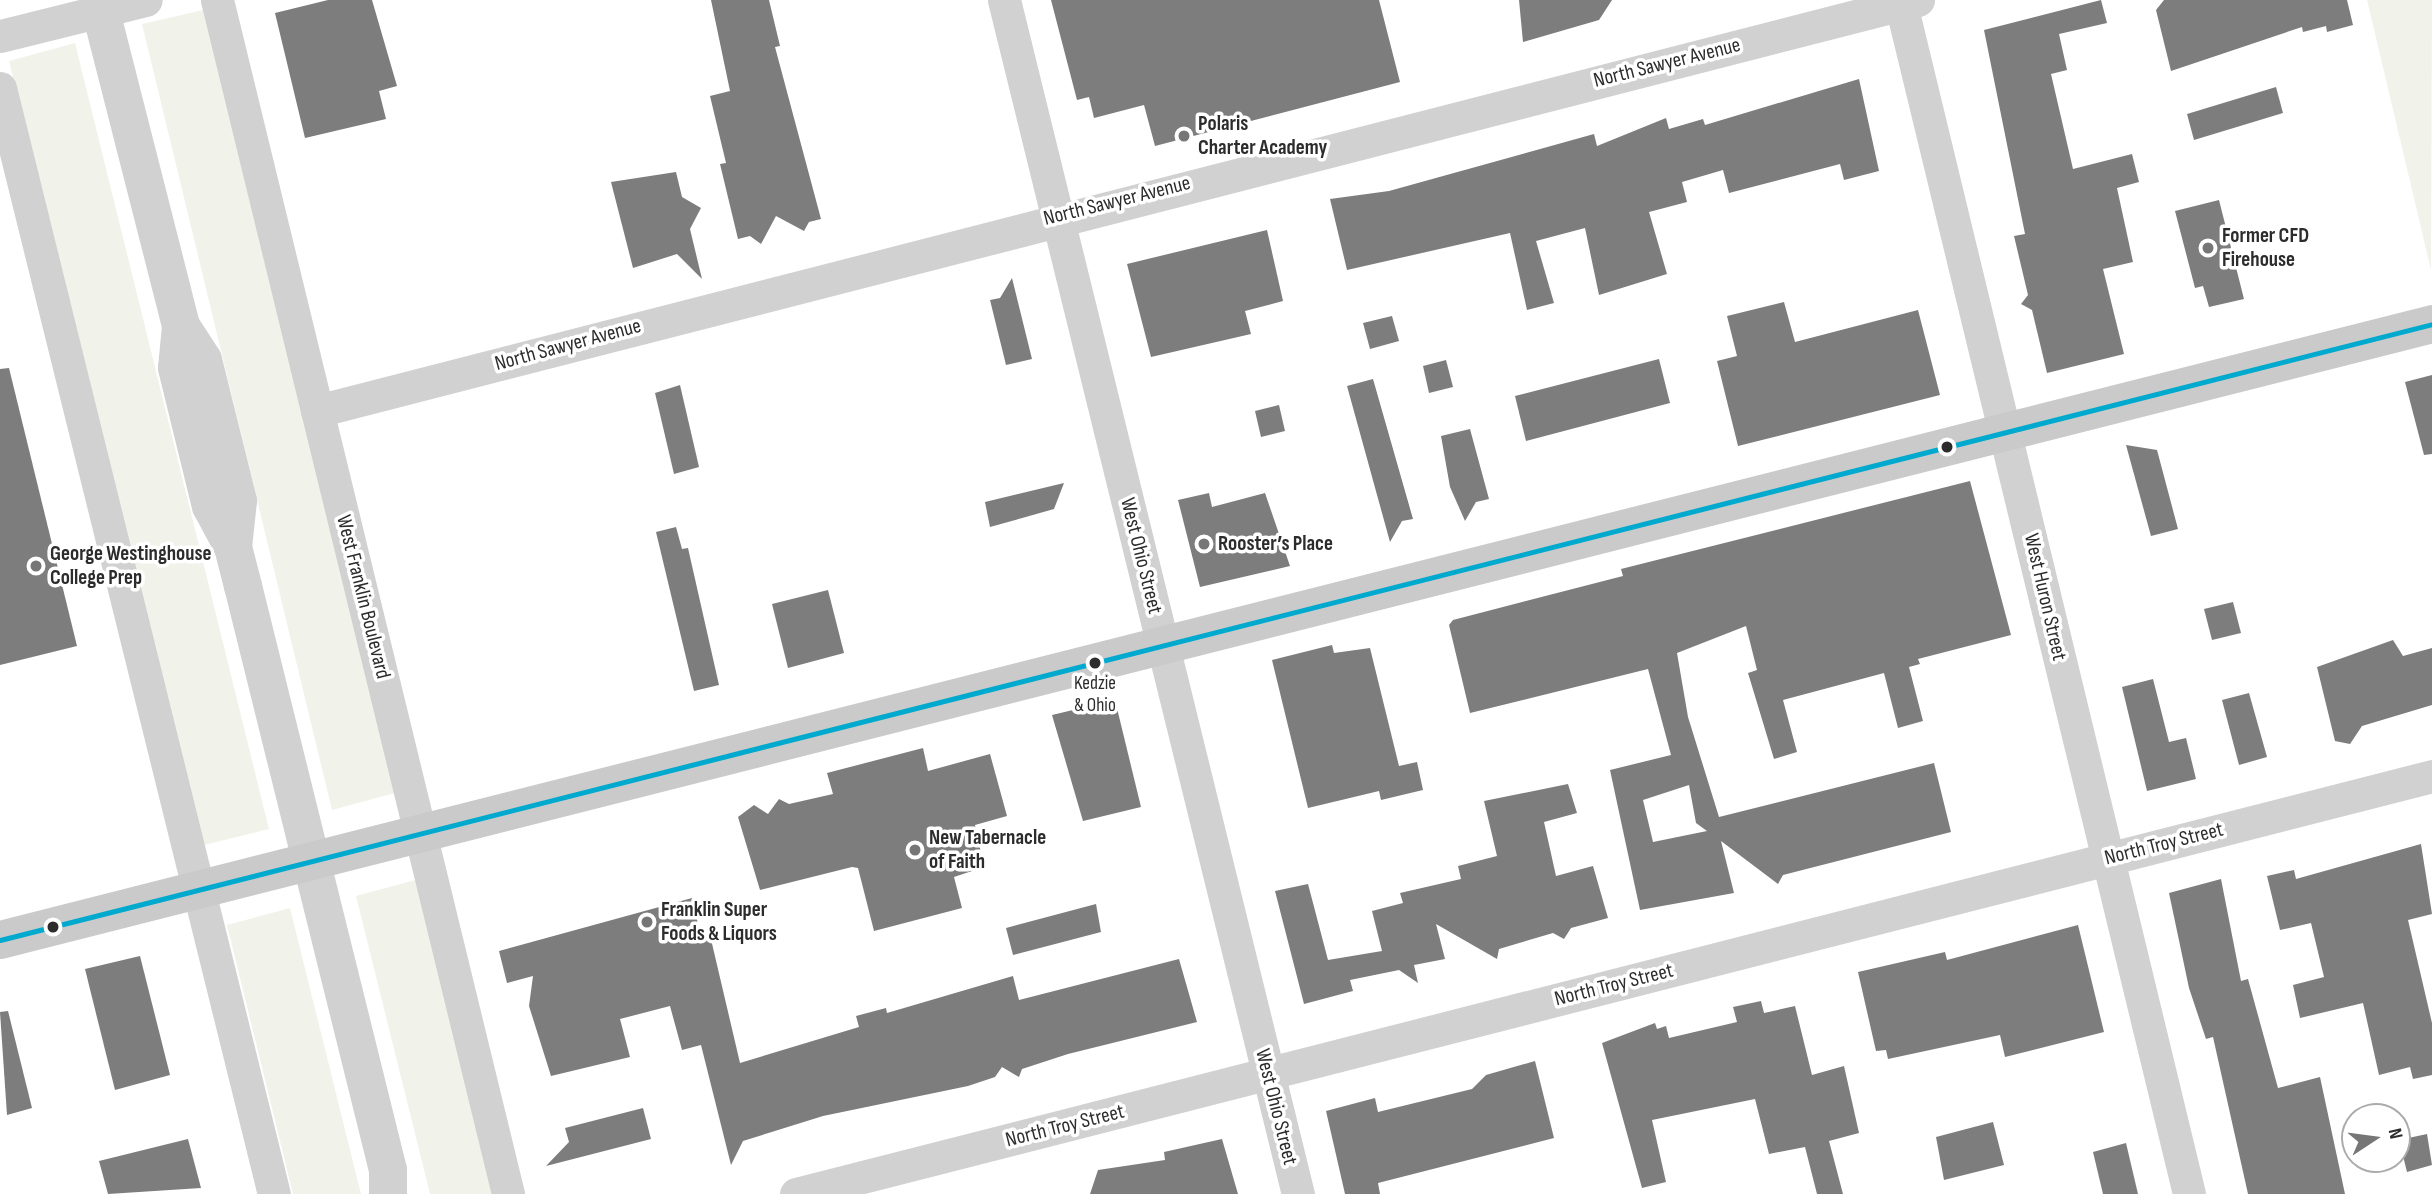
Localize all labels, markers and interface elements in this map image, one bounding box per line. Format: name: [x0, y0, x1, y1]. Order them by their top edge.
street label: North Sawyer Avenue: [1591, 33, 1743, 93]
place label: Polaris Charter Academy: [1198, 111, 1327, 161]
marker: Polaris Charter Academy: [1176, 128, 1192, 144]
street label: North Sawyer Avenue: [1041, 171, 1193, 231]
place label: Former CFD Firehouse: [2222, 223, 2309, 273]
marker: Former CFD Firehouse: [2200, 240, 2216, 256]
street label: North Sawyer Avenue: [492, 313, 644, 377]
unlabelled marker: [1940, 440, 1954, 454]
street label: West Ohio Street: [1114, 495, 1168, 617]
street label: West Franklin Boulevard: [330, 513, 396, 681]
place label: Rooster’s Place: [1218, 531, 1333, 557]
street label: West Huron Street: [2018, 531, 2072, 663]
marker: Rooster’s Place: [1196, 536, 1212, 552]
place label: George Westinghouse College Prep: [50, 541, 211, 591]
marker: George Westinghouse College Prep: [28, 558, 44, 574]
marker: Kedzie & Ohio: [1088, 656, 1102, 670]
place label: Kedzie & Ohio: [1074, 673, 1116, 717]
street label: North Troy Street: [2102, 817, 2226, 871]
place label: New Tabernacle of Faith: [929, 825, 1046, 875]
marker: New Tabernacle of Faith: [907, 842, 923, 858]
place label: Franklin Super Foods & Liquors: [661, 897, 777, 947]
marker: Franklin Super Foods & Liquors: [639, 914, 655, 930]
unlabelled marker: [46, 920, 60, 934]
street label: North Troy Street: [1552, 958, 1676, 1012]
street label: West Ohio Street: [1249, 1046, 1303, 1168]
street label: North Troy Street: [1003, 1099, 1127, 1153]
north arrow: [2341, 1103, 2411, 1173]
text: N: [2383, 1126, 2407, 1141]

